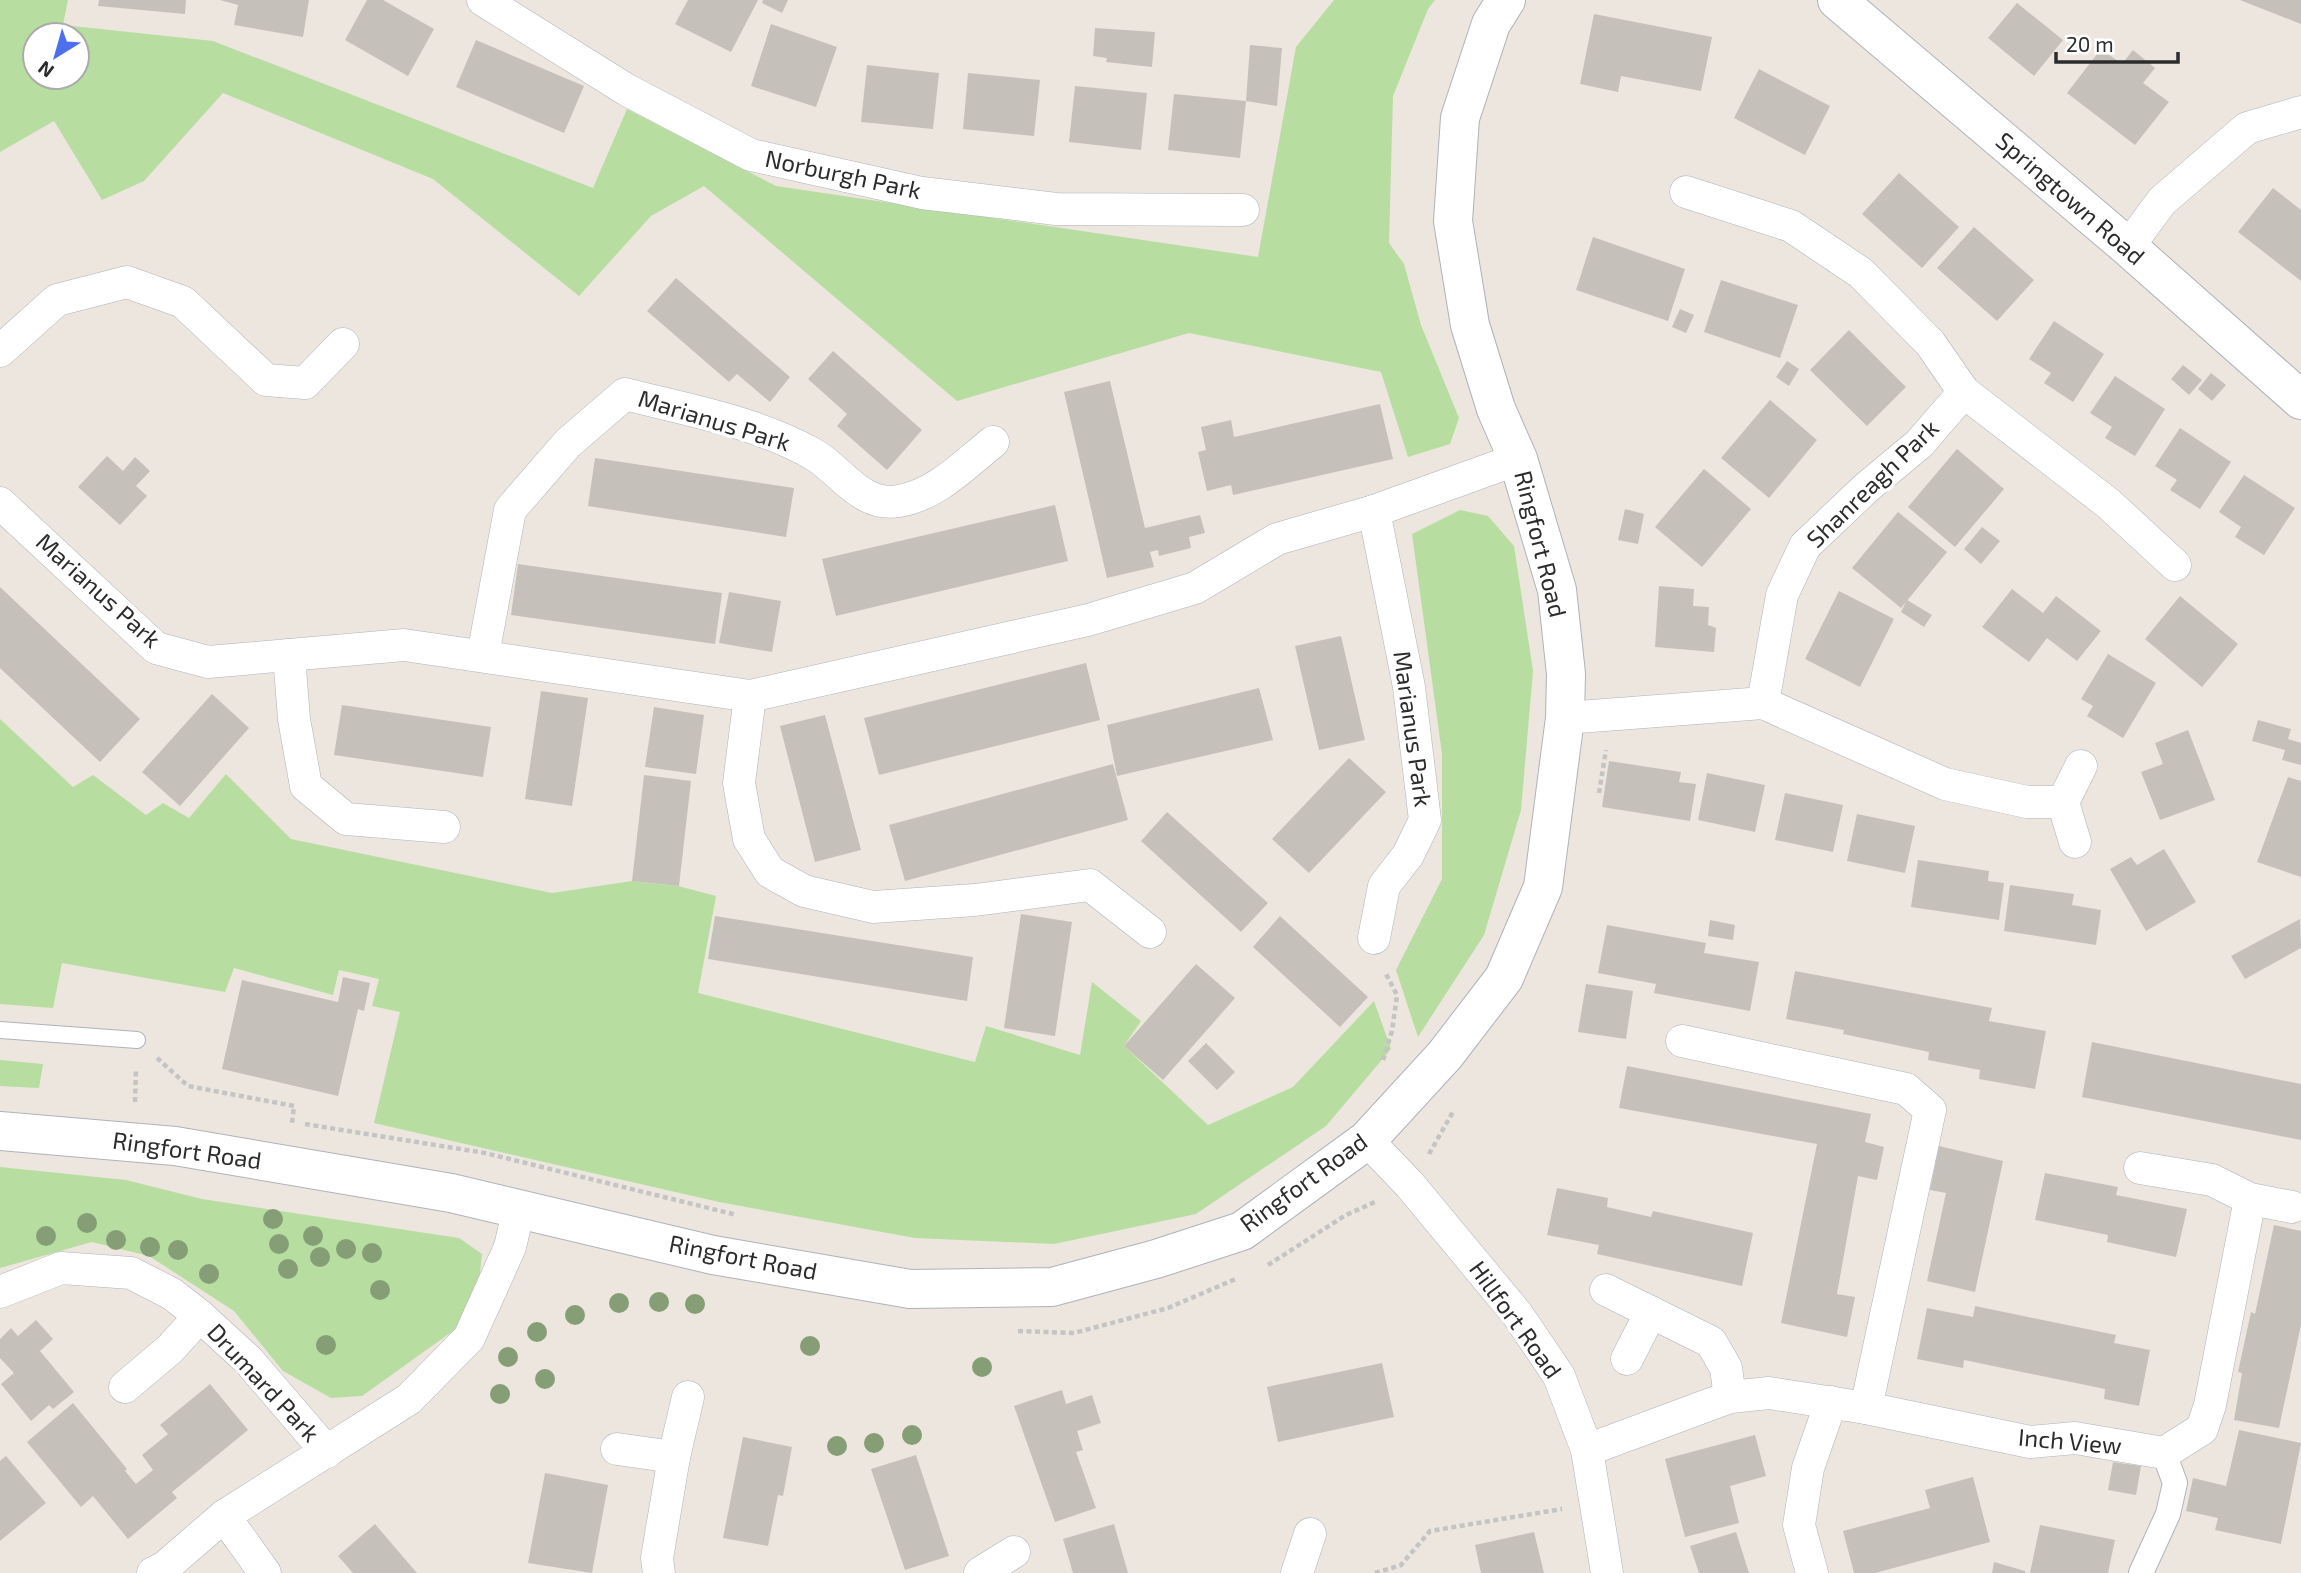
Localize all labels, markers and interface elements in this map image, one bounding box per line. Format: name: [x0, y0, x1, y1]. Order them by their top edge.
north arrow: [21, 21, 91, 91]
scale bar: [2056, 21, 2178, 65]
text: 20 m: [2066, 31, 2114, 56]
text: N: [33, 57, 58, 83]
street label: Springtown Road: [1991, 125, 2151, 270]
street label: Norburgh Park: [763, 143, 924, 204]
street label: Marianus Park: [635, 383, 794, 456]
street label: Shanreagh Park: [1800, 413, 1944, 553]
street label: Ringfort Road: [1509, 467, 1574, 620]
street label: Marianus Park: [31, 527, 167, 653]
street label: Marianus Park: [1388, 649, 1439, 809]
street label: Ringfort Road: [111, 1125, 264, 1174]
street label: Ringfort Road: [1234, 1126, 1372, 1238]
street label: Ringfort Road: [667, 1228, 820, 1285]
street label: Hillfort Road: [1464, 1255, 1569, 1384]
street label: Drumard Park: [202, 1317, 326, 1447]
street label: Inch View: [2017, 1422, 2123, 1459]

